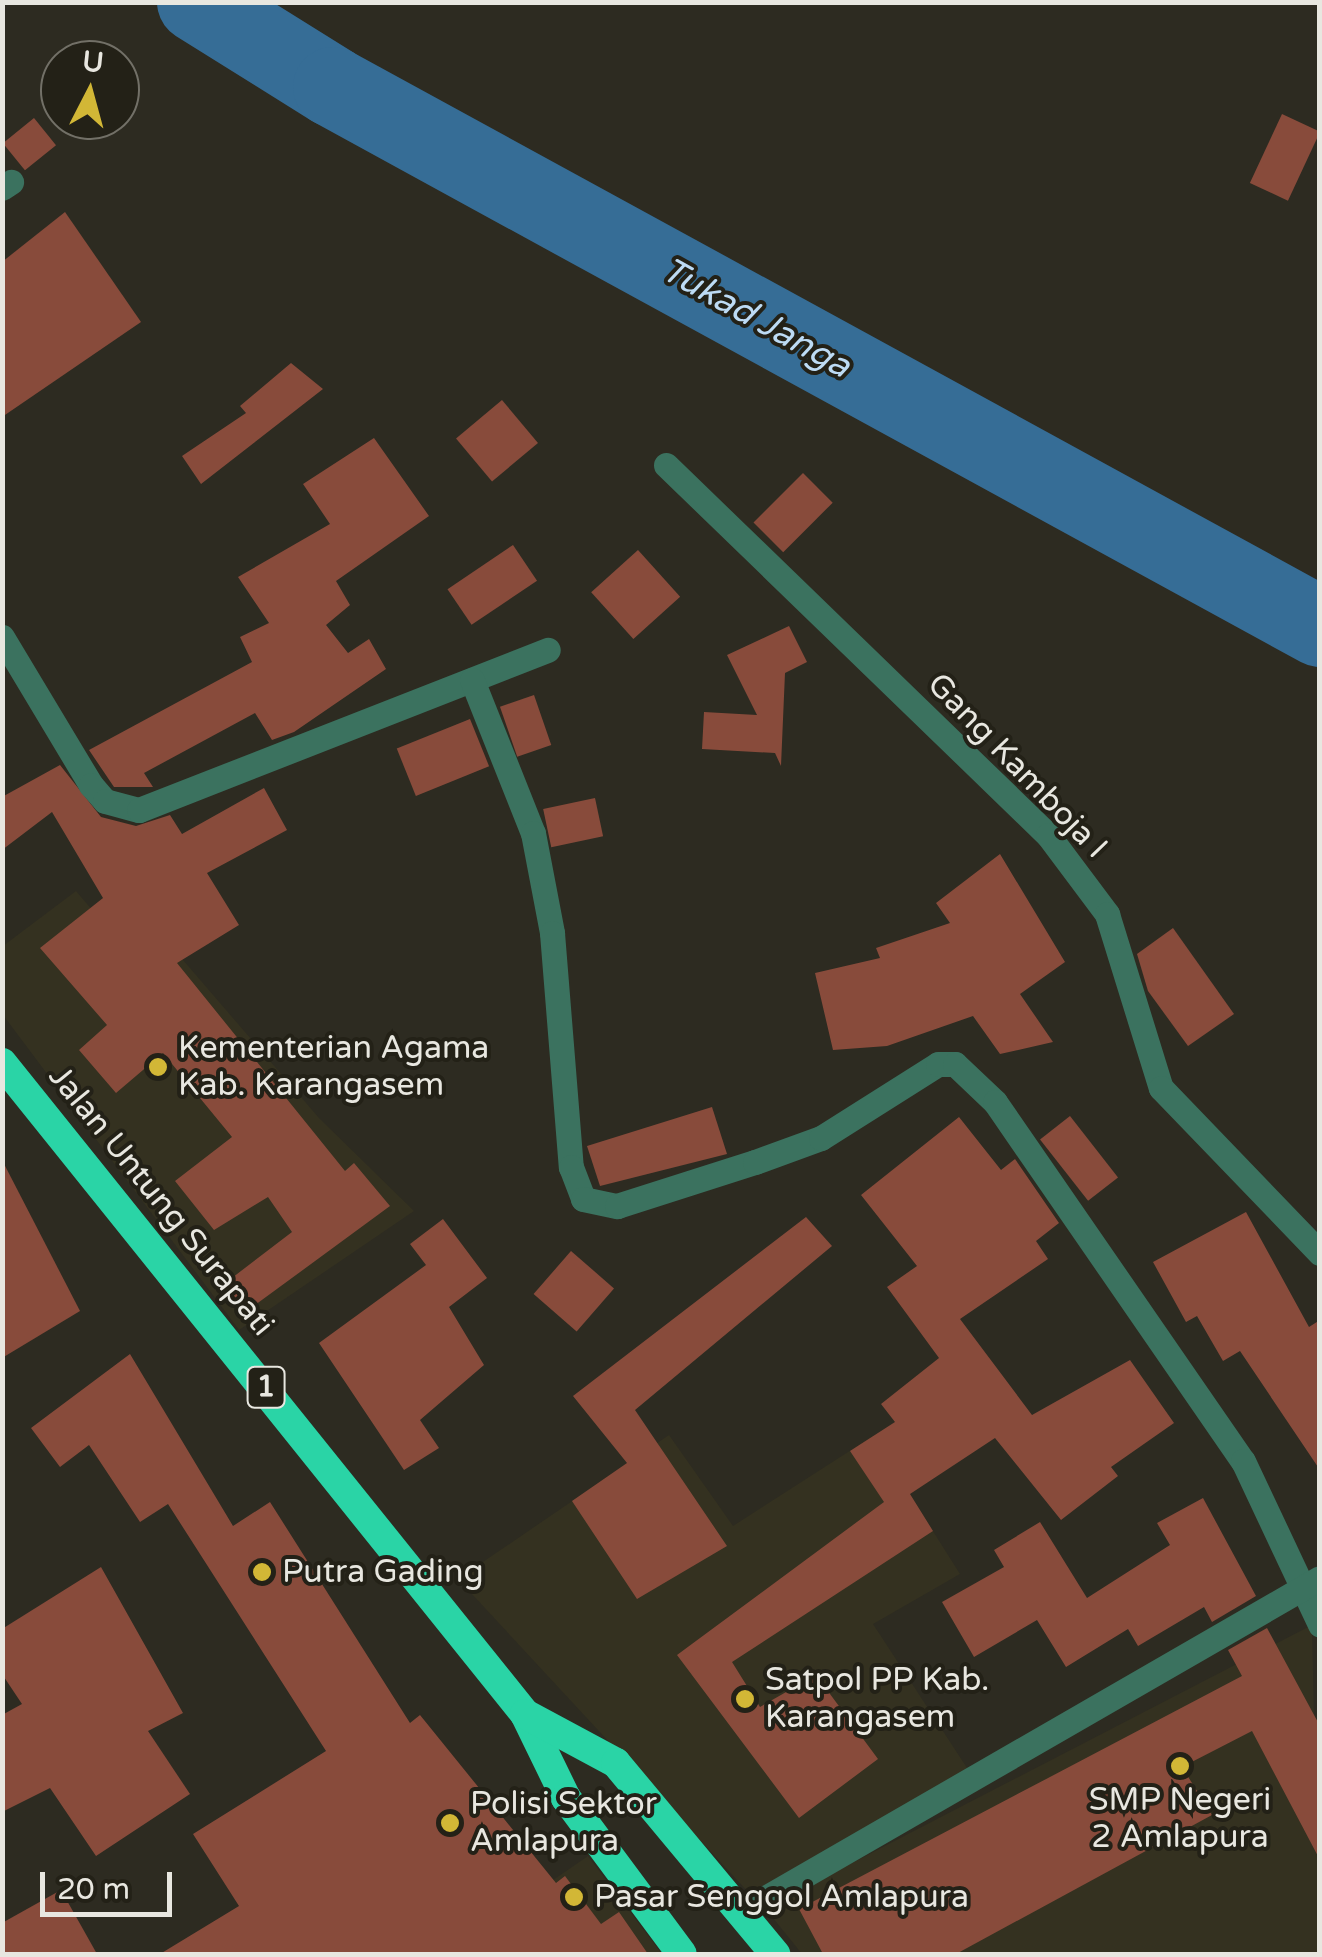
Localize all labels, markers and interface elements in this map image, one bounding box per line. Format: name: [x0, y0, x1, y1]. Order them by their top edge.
north arrow: [40, 40, 140, 140]
text: U: [81, 44, 105, 80]
water label: Tukad Janga: [654, 249, 858, 387]
street label: Gang Kamboja I: [919, 666, 1115, 866]
place label: Kementerian Agama Kab. Karangasem: [178, 1030, 489, 1105]
marker: Kementerian Agama Kab. Karangasem: [147, 1056, 169, 1078]
street label: Jalan Untung Surapati: [40, 1058, 282, 1344]
road number: 1: [246, 1362, 286, 1412]
place label: Putra Gading: [282, 1553, 484, 1591]
marker: Putra Gading: [251, 1561, 273, 1583]
place label: Satpol PP Kab. Karangasem: [765, 1662, 989, 1737]
marker: Satpol PP Kab. Karangasem: [734, 1688, 756, 1710]
marker: SMP Negeri 2 Amlapura: [1169, 1755, 1191, 1777]
place label: SMP Negeri 2 Amlapura: [1089, 1782, 1271, 1857]
place label: Polisi Sektor Amlapura: [470, 1786, 657, 1861]
marker: Polisi Sektor Amlapura: [439, 1812, 461, 1834]
scale bar: [45, 1852, 178, 1914]
text: 20 m: [57, 1871, 130, 1908]
place label: Pasar Senggol Amlapura: [594, 1878, 969, 1916]
marker: Pasar Senggol Amlapura: [563, 1886, 585, 1908]

